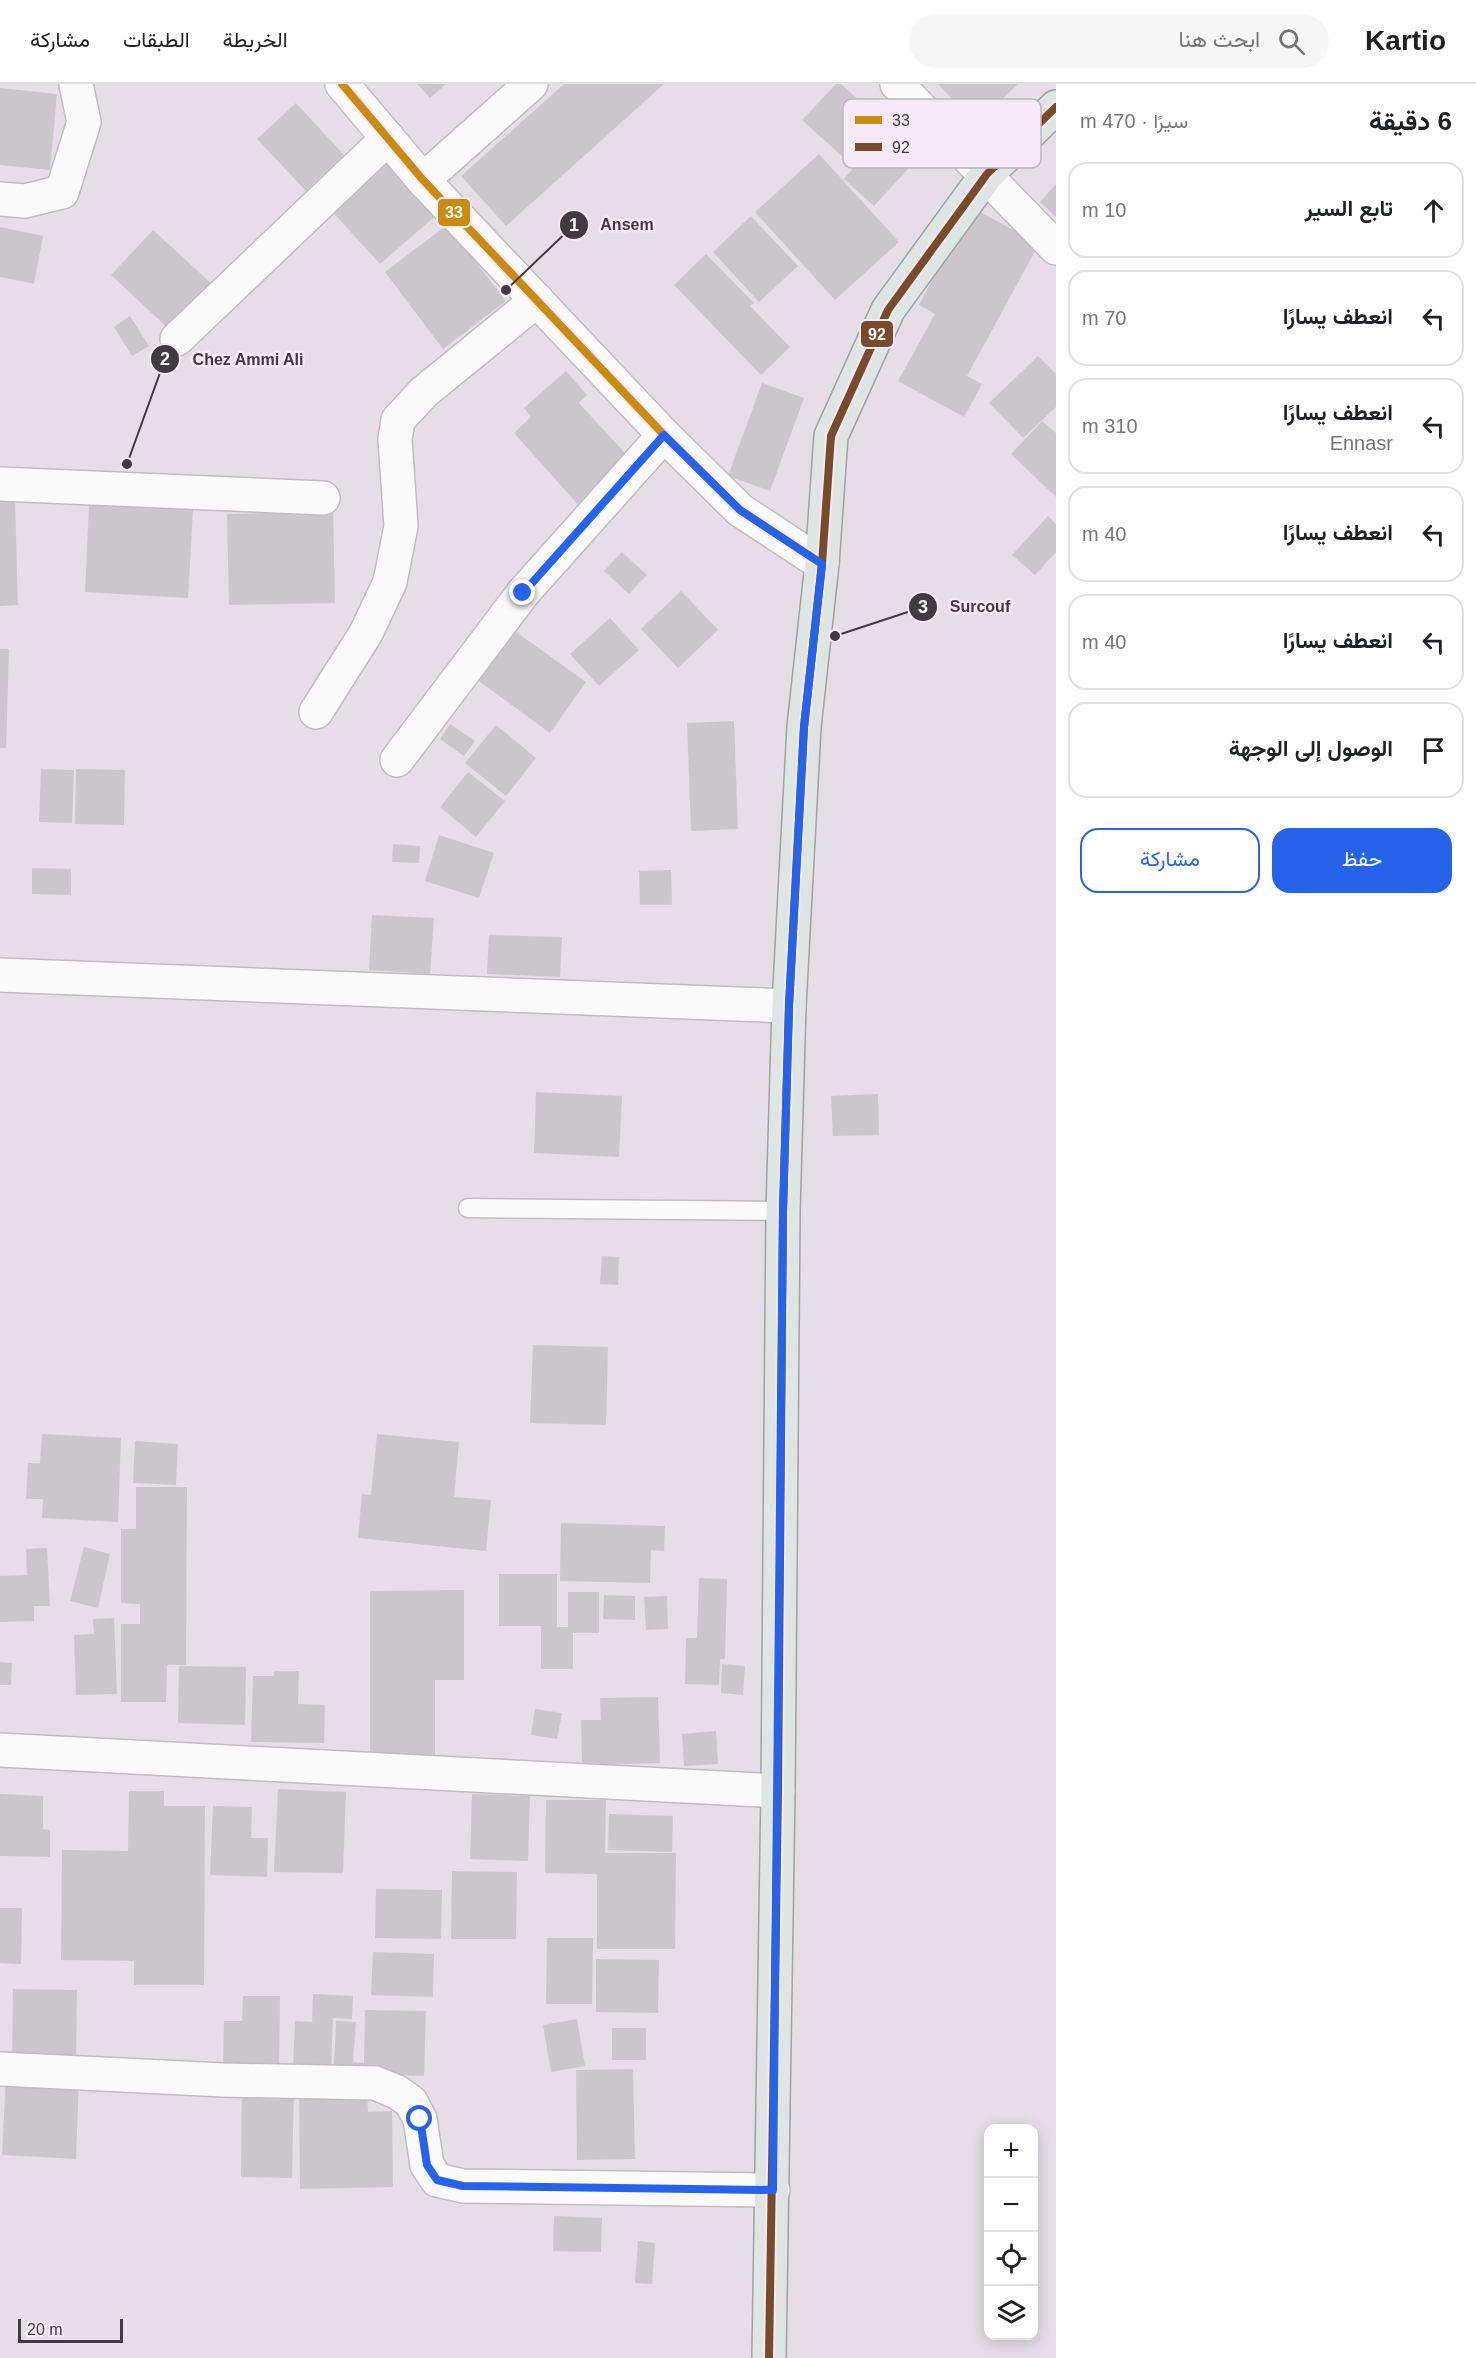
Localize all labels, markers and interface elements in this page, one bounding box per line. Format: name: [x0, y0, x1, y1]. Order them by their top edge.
search box: [909, 14, 1329, 68]
icon: search: [1275, 25, 1308, 58]
text: Kartio: [1365, 25, 1446, 56]
text: ابحث هنا: [1178, 27, 1260, 52]
text: مشاركة: [30, 28, 90, 51]
text: الطبقات: [123, 28, 190, 51]
text: الخريطة: [223, 28, 288, 51]
legend: [843, 99, 1041, 168]
text: 6 دقيقة: [1369, 106, 1452, 136]
text: سيرًا · 470 m: [1080, 110, 1188, 132]
text: 33: [892, 112, 910, 129]
text: 92: [892, 139, 910, 156]
icon: ahead: [1417, 194, 1450, 227]
text: تابع السير: [1305, 196, 1393, 221]
line badge: 33: [437, 198, 471, 227]
text: 10 m: [1082, 199, 1126, 221]
text: 33: [445, 204, 463, 221]
callout: Ansem: [559, 208, 666, 242]
text: 1: [569, 215, 579, 235]
text: Ansem: [600, 216, 654, 233]
icon: left: [1417, 302, 1450, 335]
text: انعطف يسارًا: [1283, 304, 1393, 329]
text: 70 m: [1082, 307, 1126, 329]
line badge: 92: [860, 320, 894, 348]
text: 92: [868, 326, 886, 343]
callout: Chez Ammi Ali: [150, 342, 316, 376]
text: 2: [160, 349, 170, 369]
text: Chez Ammi Ali: [193, 351, 303, 368]
text: انعطف يسارًا: [1283, 400, 1393, 425]
icon: left: [1417, 410, 1450, 443]
text: 310 m: [1082, 415, 1138, 437]
text: Ennasr: [1330, 432, 1393, 454]
icon: left: [1417, 518, 1450, 551]
text: انعطف يسارًا: [1283, 520, 1393, 545]
text: 40 m: [1082, 523, 1126, 545]
route end: [509, 579, 535, 605]
callout: Surcouf: [908, 590, 1022, 624]
text: 3: [918, 597, 928, 617]
text: Surcouf: [950, 598, 1011, 615]
icon: left: [1417, 626, 1450, 659]
text: انعطف يسارًا: [1283, 628, 1393, 653]
text: 40 m: [1082, 631, 1126, 653]
icon: arrive: [1417, 734, 1450, 767]
text: الوصول إلى الوجهة: [1229, 736, 1393, 761]
button: مشاركة: [1080, 828, 1260, 893]
button: حفظ: [1272, 828, 1452, 893]
route start: [406, 2105, 432, 2131]
map controls: [984, 2124, 1038, 2340]
button: +: [984, 2124, 1038, 2178]
button: −: [984, 2178, 1038, 2232]
button: locate: [984, 2232, 1038, 2286]
button: layers: [984, 2286, 1038, 2340]
scale bar: [18, 2316, 123, 2344]
text: 20 m: [27, 2321, 63, 2338]

